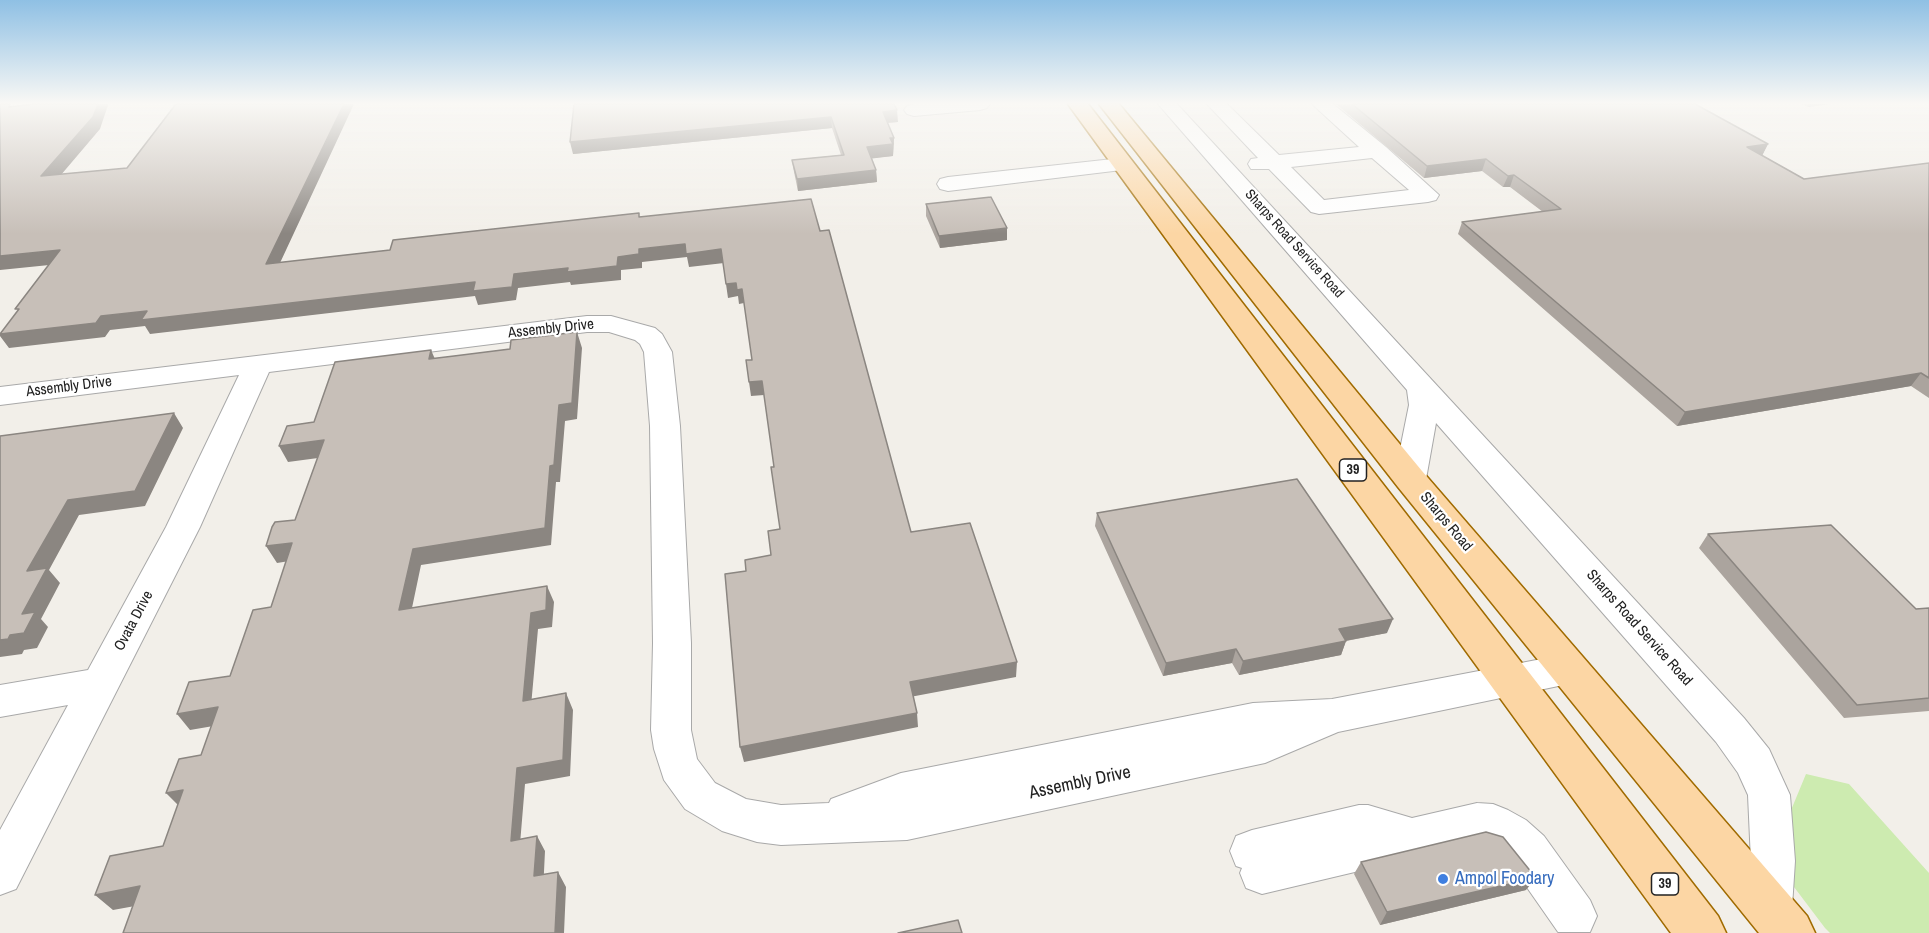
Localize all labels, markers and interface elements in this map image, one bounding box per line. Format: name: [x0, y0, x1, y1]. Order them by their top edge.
street label: Sharps Road Service Road: [1241, 186, 1347, 302]
street label: Assembly Drive: [507, 316, 595, 342]
street label: Assembly Drive: [25, 373, 113, 401]
road number: 39: [1340, 459, 1366, 481]
street label: Sharps Road: [1416, 489, 1476, 555]
street label: Sharps Road Service Road: [1582, 566, 1696, 690]
street label: Ovata Drive: [111, 588, 157, 654]
street label: Assembly Drive: [1027, 762, 1133, 804]
place label: Ampol Foodary: [1455, 868, 1554, 890]
marker: Ampol Foodary: [1436, 872, 1450, 886]
road number: 39: [1652, 873, 1678, 895]

